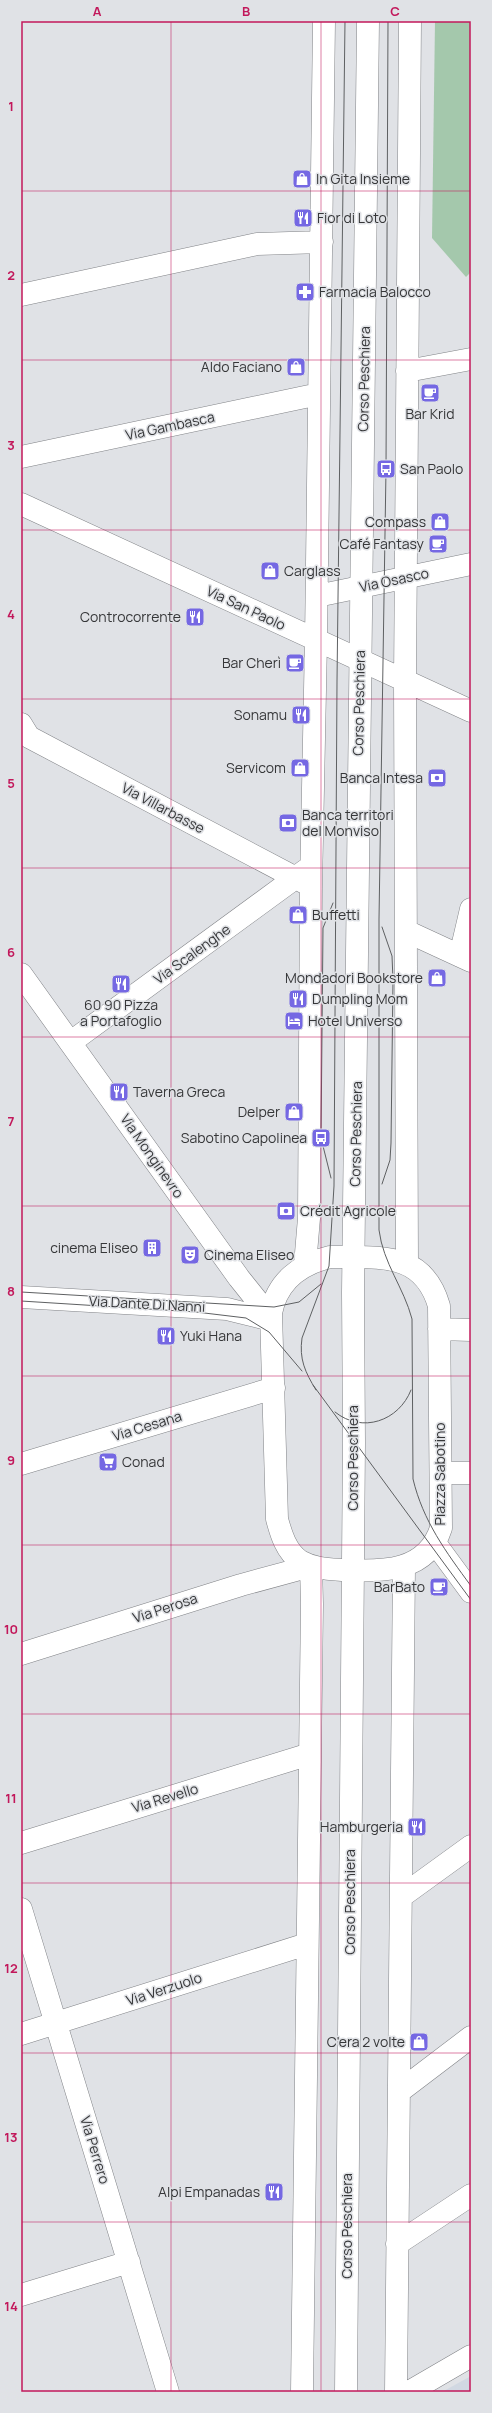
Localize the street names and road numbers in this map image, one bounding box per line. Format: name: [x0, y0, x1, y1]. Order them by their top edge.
street label: Corso Peschiera: [353, 326, 374, 432]
street label: Via Gambasca: [124, 407, 216, 444]
street label: Via Osasco: [357, 563, 430, 596]
street label: Via San Paolo: [204, 581, 289, 634]
street label: Corso Peschiera: [348, 650, 369, 756]
street label: Via Villarbasse: [118, 778, 208, 837]
street label: Via Scalenghe: [150, 919, 234, 988]
street label: Corso Peschiera: [345, 1081, 366, 1187]
street label: Via Monginevro: [116, 1110, 188, 1201]
street label: Via Dante Di Nanni: [88, 1291, 206, 1316]
street label: Corso Peschiera: [343, 1405, 362, 1511]
street label: Via Cesana: [110, 1406, 184, 1445]
street label: Piazza Sabotino: [430, 1423, 449, 1525]
street label: Via Perosa: [130, 1588, 200, 1627]
street label: Via Revello: [129, 1778, 200, 1817]
street label: Corso Peschiera: [340, 1849, 359, 1955]
street label: Via Verzuolo: [124, 1967, 204, 2010]
street label: Via Perrero: [76, 2114, 115, 2186]
street label: Corso Peschiera: [337, 2173, 356, 2279]

